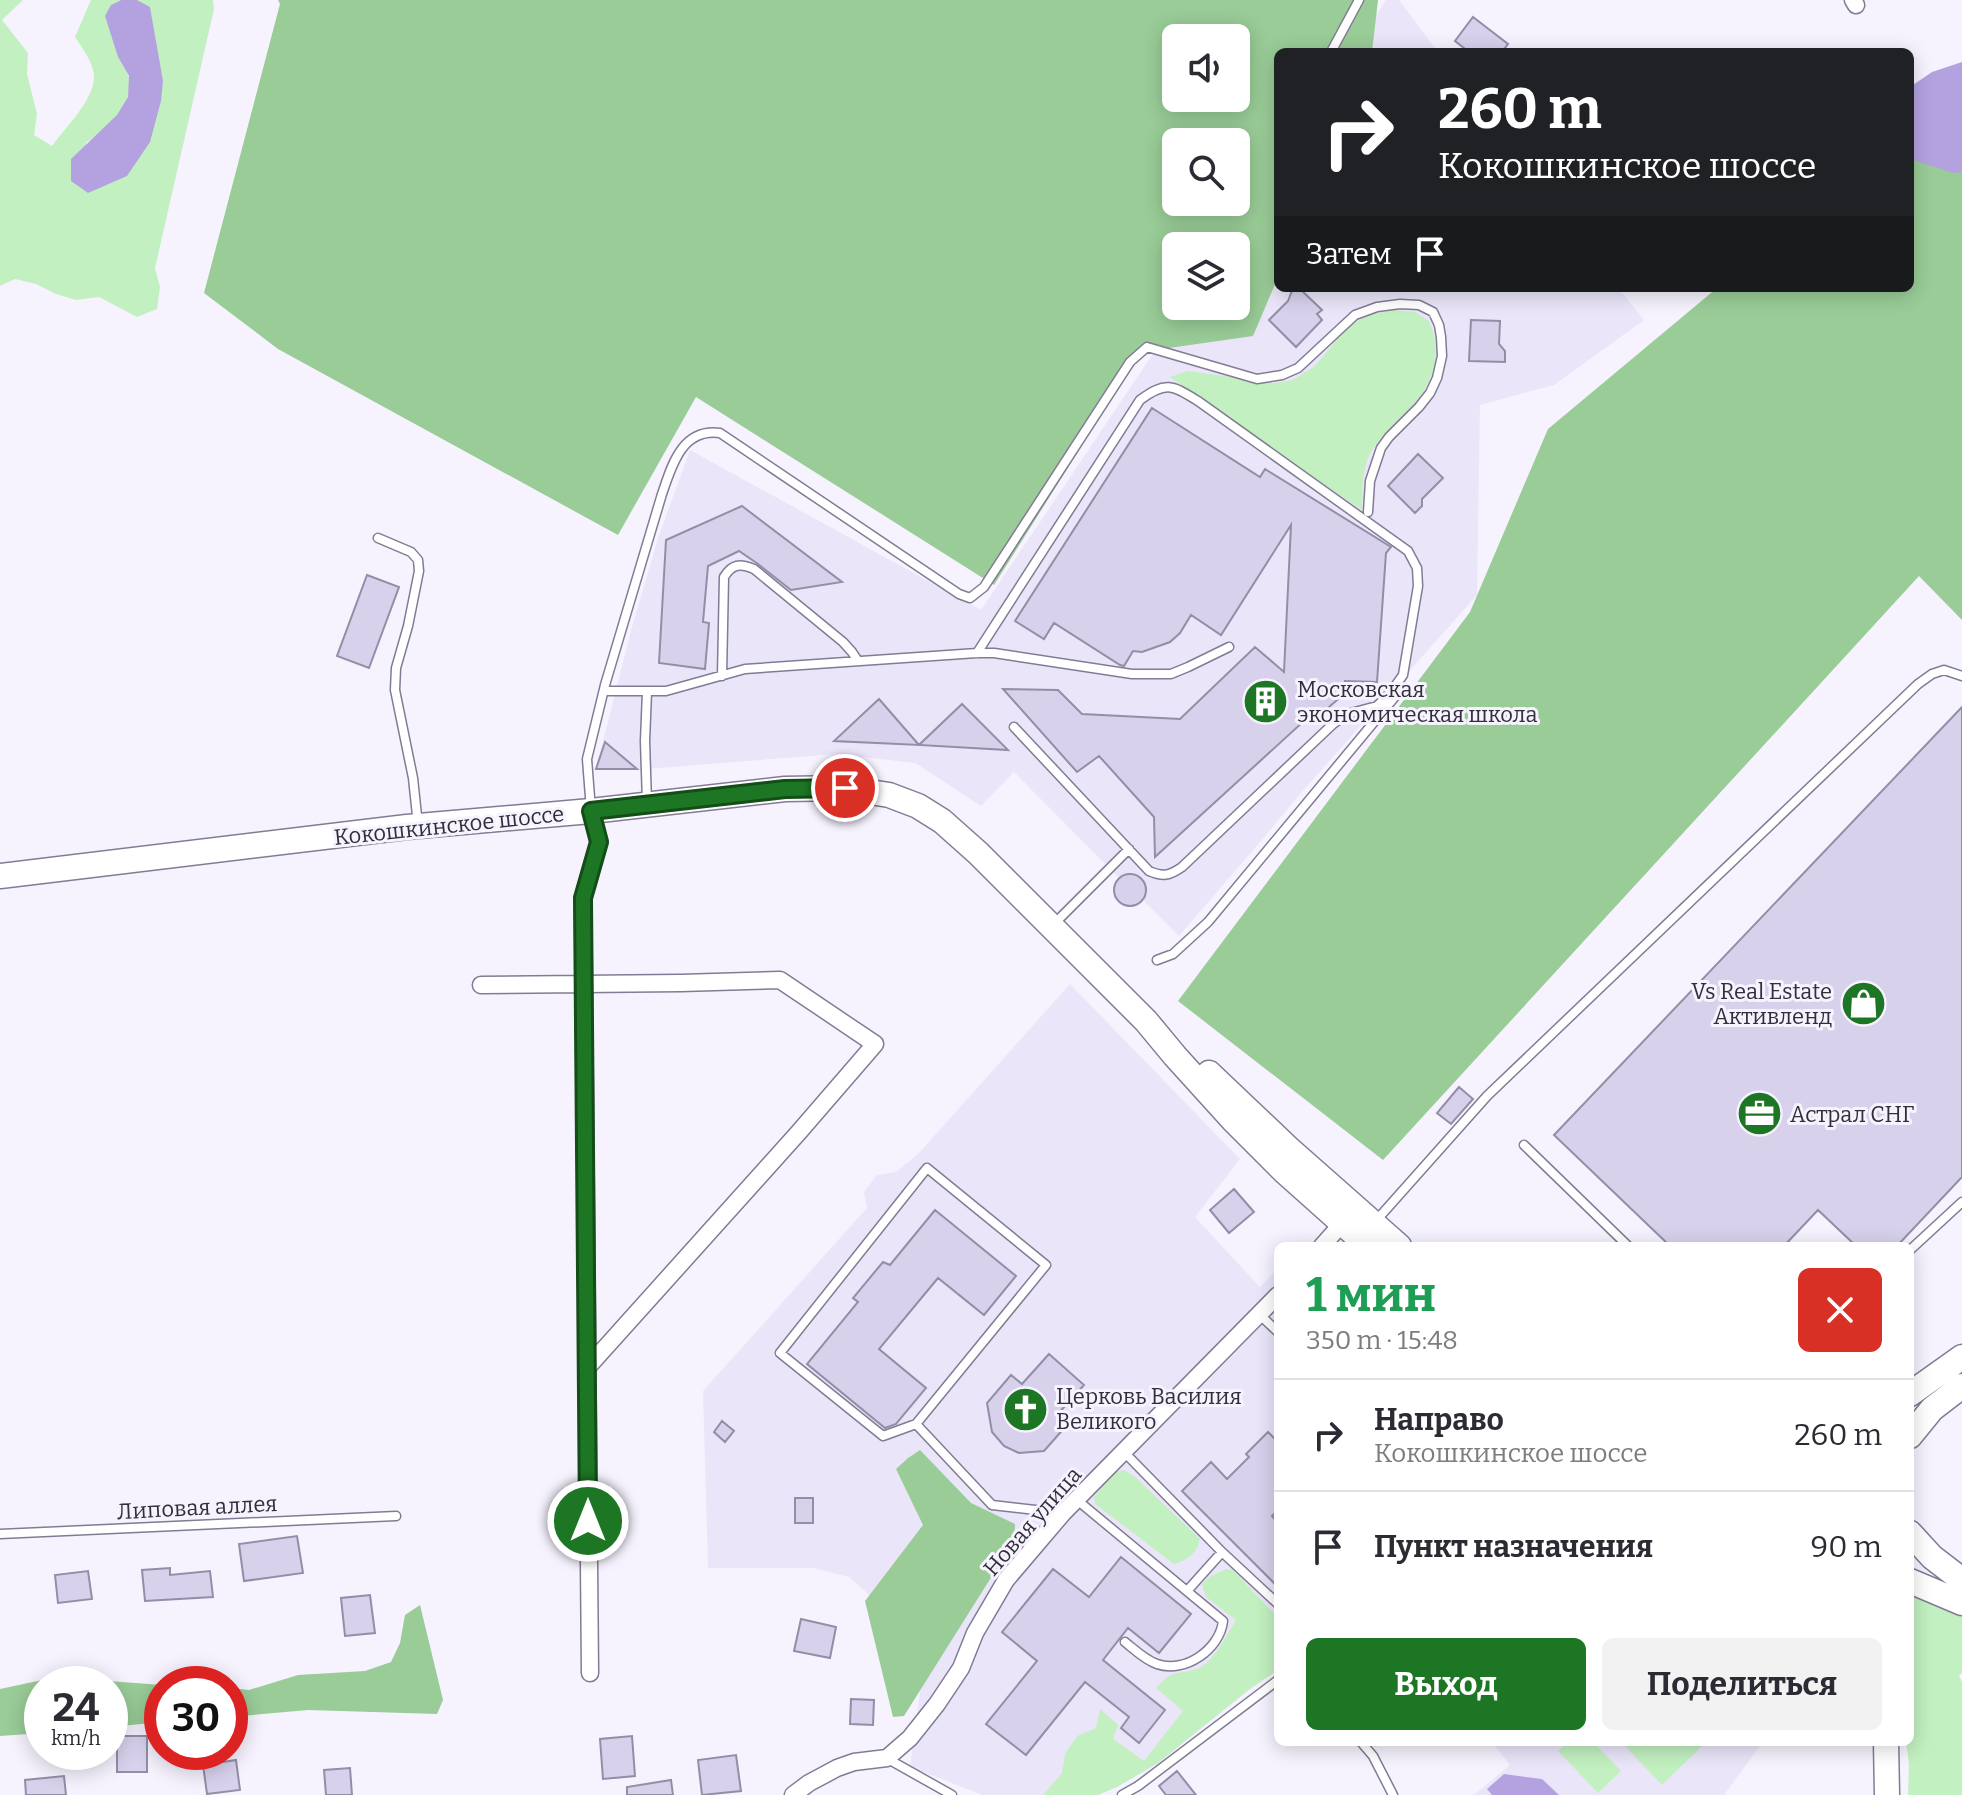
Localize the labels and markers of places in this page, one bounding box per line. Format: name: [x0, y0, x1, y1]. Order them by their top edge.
place label: Московская экономическая школа: [1297, 676, 1538, 728]
building icon: Московская экономическая школа: [1242, 678, 1290, 726]
pin: [811, 754, 879, 822]
place label: Vs Real Estate Активленд: [1691, 978, 1832, 1030]
shop icon: Vs Real Estate Активленд: [1839, 980, 1887, 1028]
office icon: Астрал СНГ: [1735, 1090, 1783, 1138]
place label: Астрал СНГ: [1790, 1101, 1914, 1128]
place label: Церковь Василия Великого: [1056, 1383, 1242, 1435]
church icon: Церковь Василия Великого: [1001, 1385, 1049, 1433]

